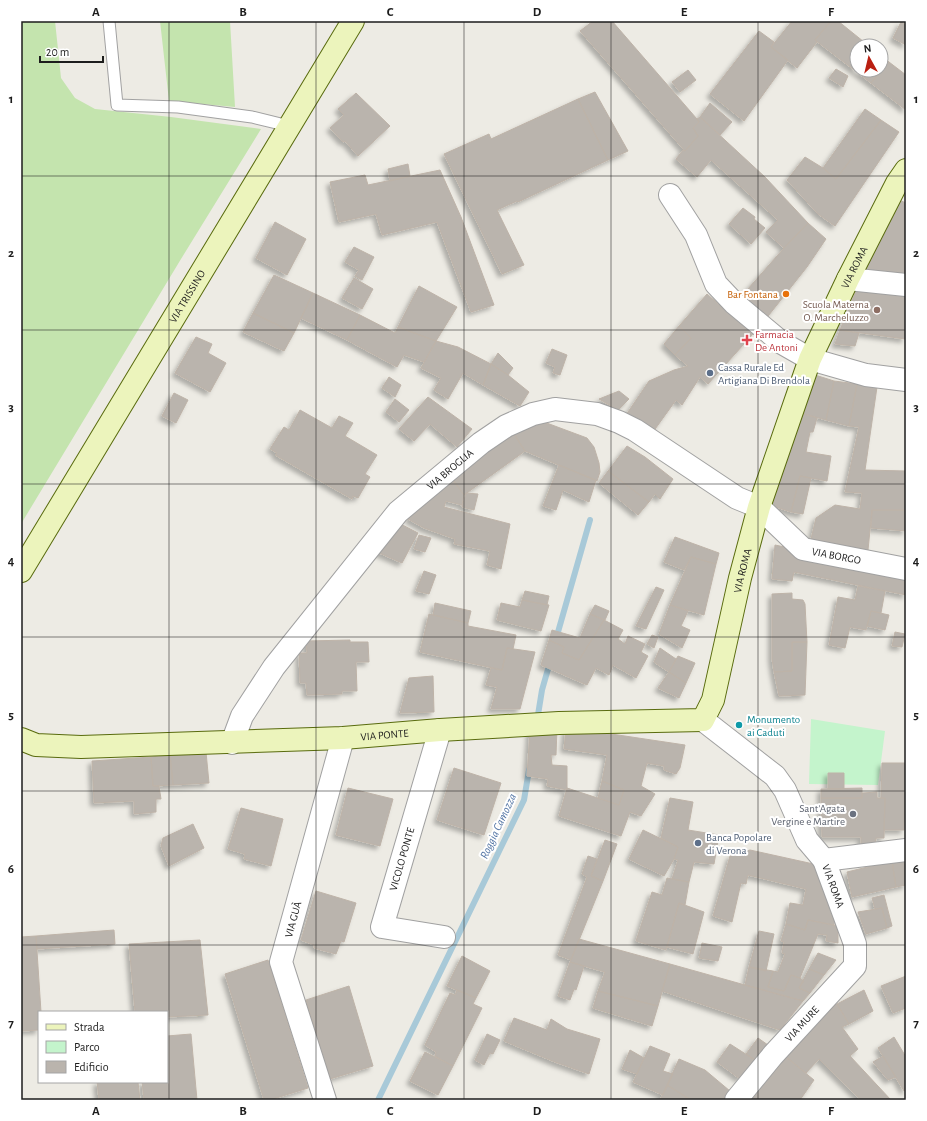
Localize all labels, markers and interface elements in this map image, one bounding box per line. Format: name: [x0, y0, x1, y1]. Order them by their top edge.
text: A: [92, 6, 100, 19]
text: B: [239, 6, 247, 19]
text: C: [387, 6, 394, 19]
text: D: [533, 6, 542, 19]
text: E: [681, 6, 688, 19]
text: F: [828, 6, 835, 19]
scale bar: [40, 38, 103, 64]
north arrow: [849, 38, 889, 78]
text: N: [863, 43, 872, 55]
text: 20 m: [46, 46, 69, 58]
text: 1: [9, 93, 13, 106]
text: 1: [914, 93, 918, 106]
street label: VIA ROMA: [839, 244, 869, 290]
text: 2: [8, 247, 14, 260]
text: 2: [913, 247, 919, 260]
street label: VIA TRISSINO: [167, 268, 207, 324]
place label: Bar Fontana: [727, 289, 778, 300]
marker: Bar Fontana: [781, 289, 791, 299]
place label: Scuola Materna O. Marcheluzzo: [803, 299, 869, 323]
marker: Scuola Materna O. Marcheluzzo: [872, 305, 882, 315]
place label: Farmacia De Antoni: [755, 329, 798, 353]
marker: Farmacia De Antoni: [742, 335, 752, 345]
place label: Cassa Rurale Ed Artigiana Di Brendola: [718, 362, 810, 386]
marker: Cassa Rurale Ed Artigiana Di Brendola: [705, 368, 715, 378]
text: 3: [8, 401, 14, 414]
text: 3: [913, 401, 919, 414]
street label: VIA BROGLIA: [424, 446, 476, 491]
street label: VIA BORGO: [811, 545, 862, 566]
street label: VIA ROMA: [731, 547, 753, 594]
text: 4: [8, 555, 15, 568]
text: 4: [913, 555, 920, 568]
text: 5: [8, 709, 14, 722]
text: 5: [913, 709, 919, 722]
place label: Monumento ai Caduti: [747, 714, 800, 738]
marker: Monumento ai Caduti: [734, 720, 744, 730]
street label: VIA PONTE: [360, 727, 410, 742]
water label: Roggia Camozza: [478, 791, 518, 861]
place label: Sant'Agata Vergine e Martire: [771, 803, 845, 827]
marker: Sant'Agata Vergine e Martire: [848, 809, 858, 819]
street label: VICOLO PONTE: [388, 825, 416, 892]
place label: Banca Popolare di Verona: [706, 832, 772, 856]
marker: Banca Popolare di Verona: [693, 838, 703, 848]
text: 6: [8, 863, 14, 876]
street label: VIA ROMA: [821, 863, 847, 910]
text: 6: [913, 863, 919, 876]
street label: VIA GUÀ: [283, 899, 303, 939]
street label: VIA MURE: [783, 1004, 822, 1044]
legend: [38, 1011, 168, 1083]
text: 7: [8, 1017, 14, 1030]
text: 7: [913, 1017, 919, 1030]
text: Strada: [74, 1021, 105, 1033]
text: Parco: [74, 1041, 100, 1053]
text: Edificio: [74, 1061, 109, 1073]
text: A: [92, 1105, 100, 1118]
text: B: [239, 1105, 247, 1118]
text: C: [387, 1105, 394, 1118]
text: D: [533, 1105, 542, 1118]
text: E: [681, 1105, 688, 1118]
text: F: [828, 1105, 835, 1118]

